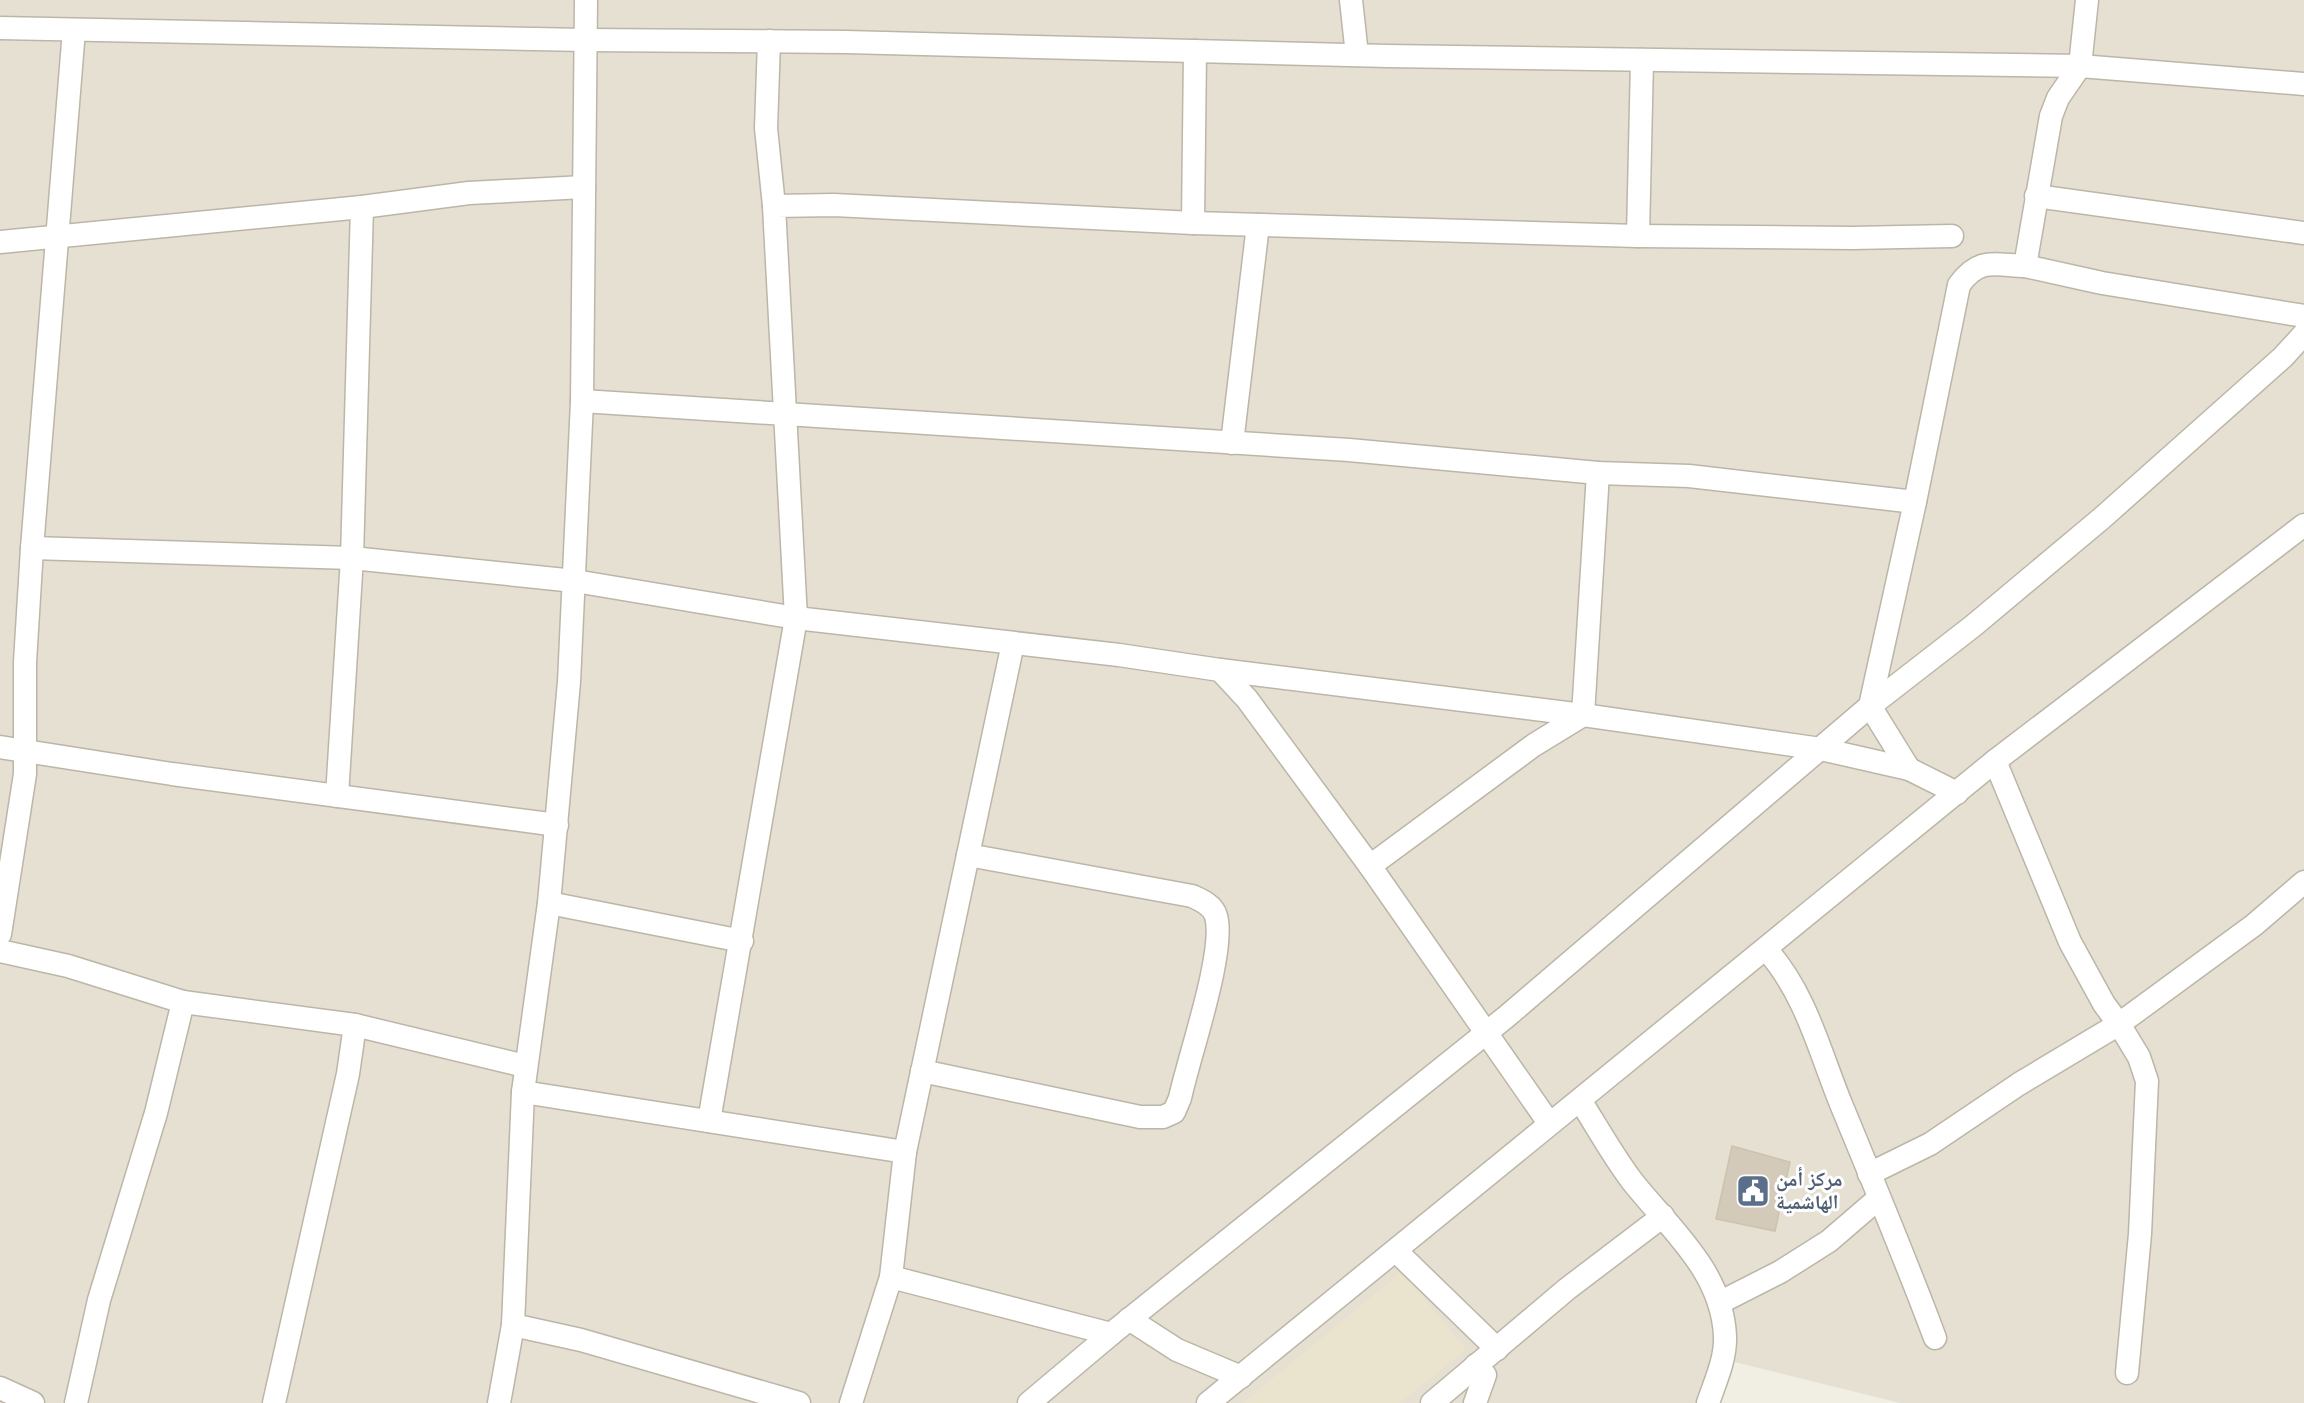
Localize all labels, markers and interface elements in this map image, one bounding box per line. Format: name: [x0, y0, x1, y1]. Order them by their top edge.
place label: مركز أمن الهاشمية: [1776, 1166, 1842, 1215]
public building icon: مركز أمن الهاشمية: [1735, 1173, 1771, 1209]

